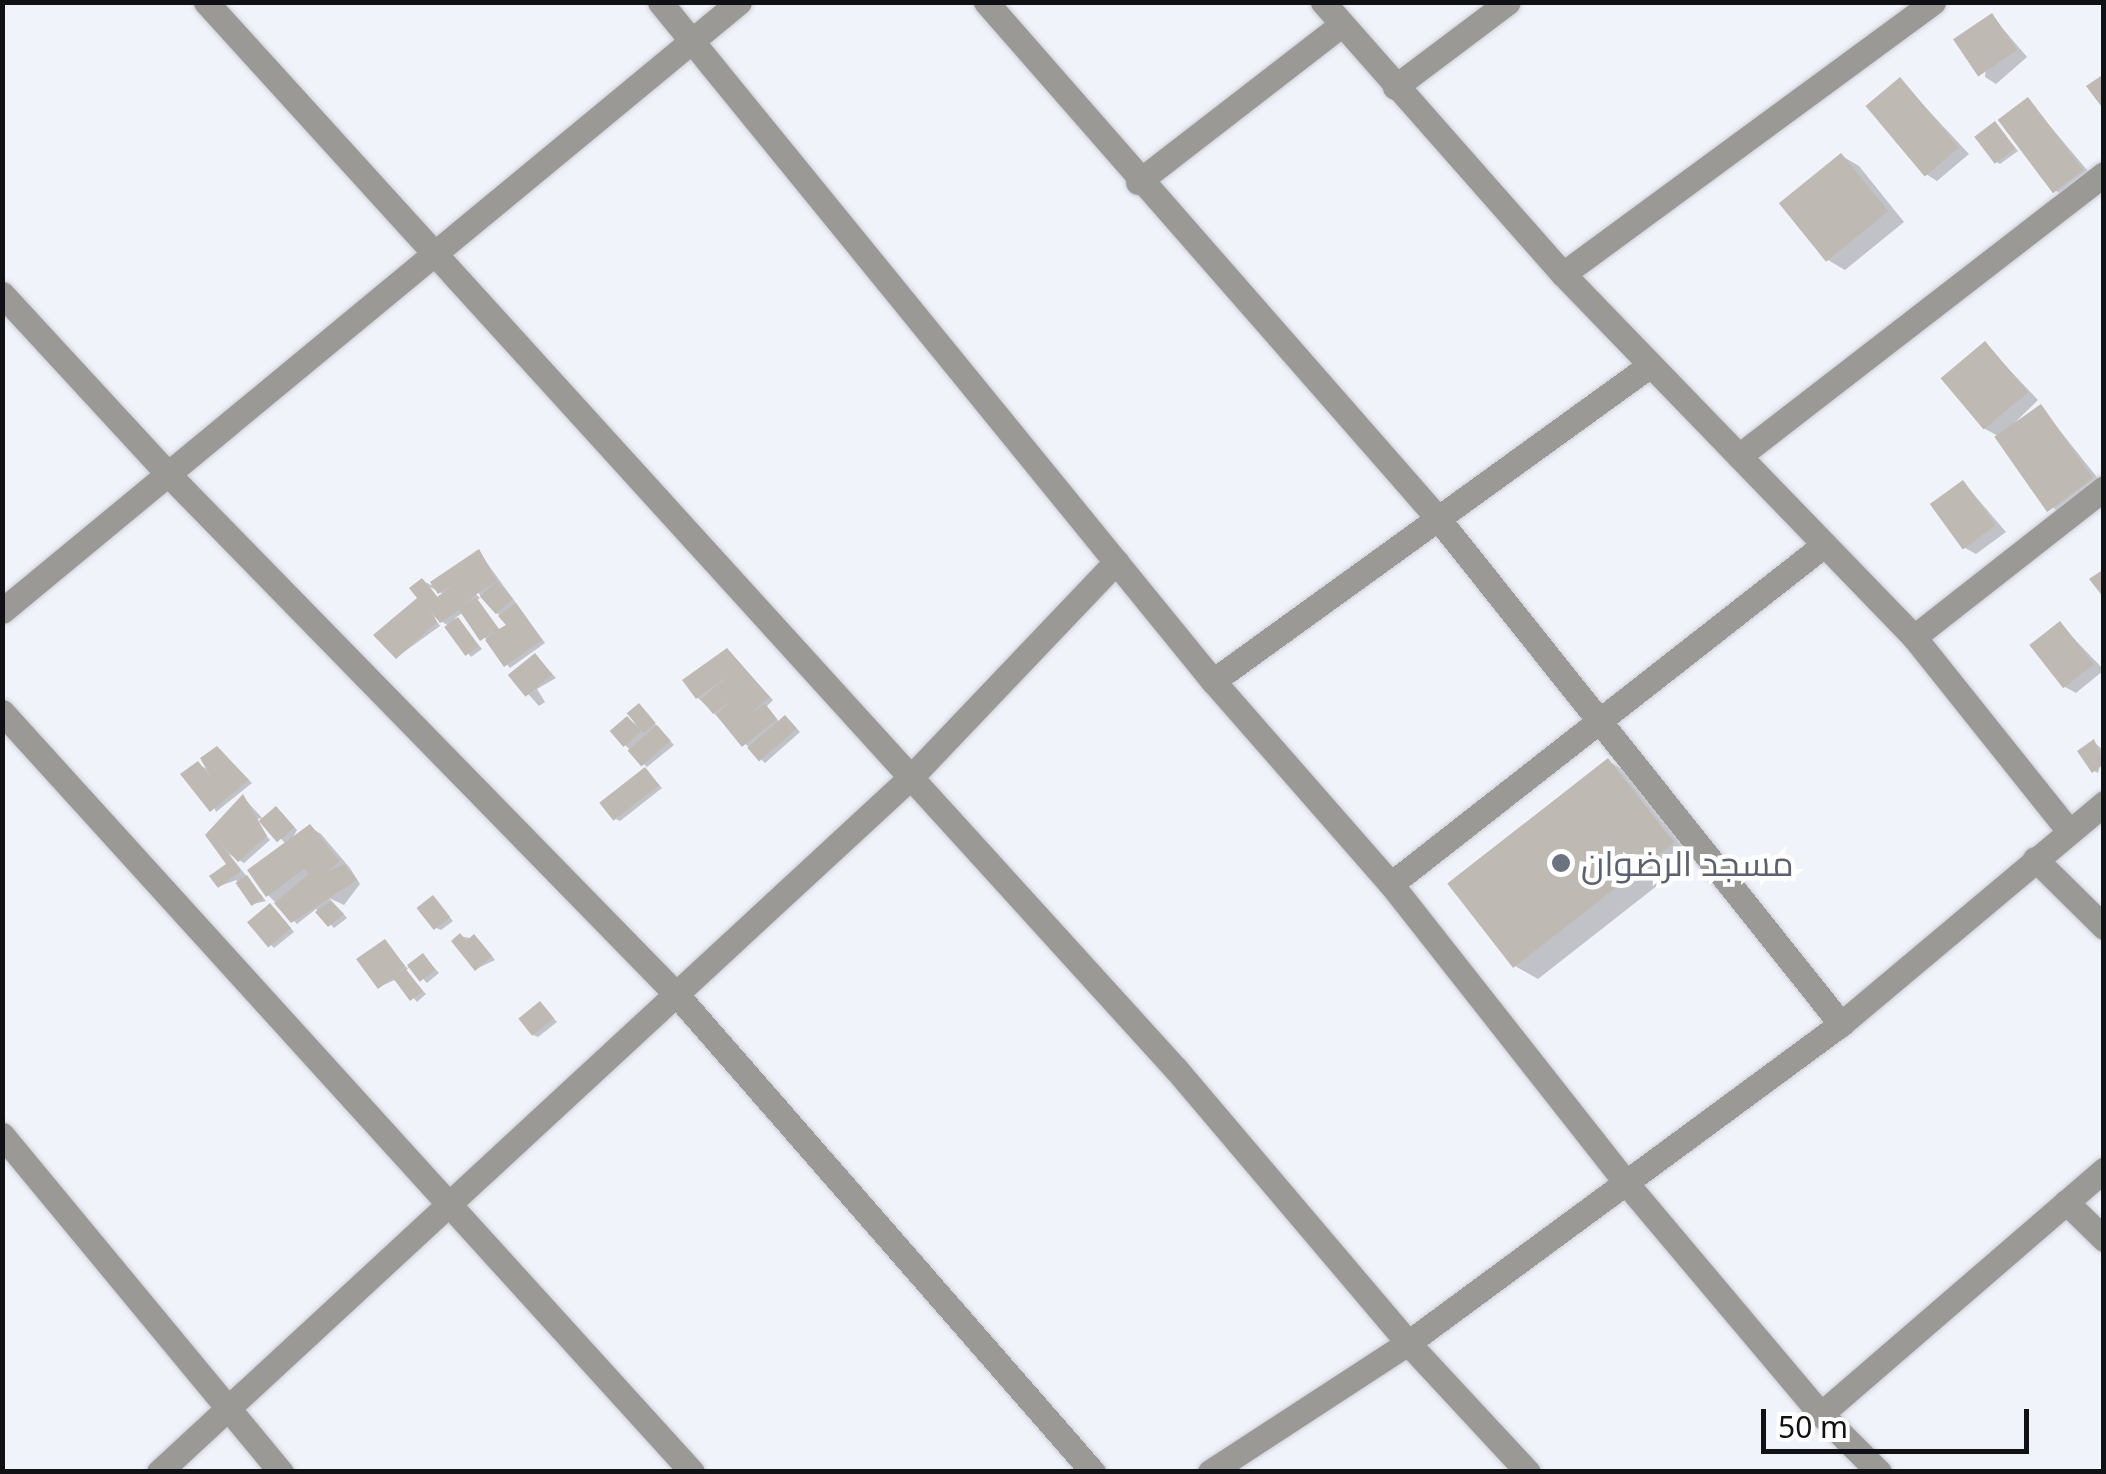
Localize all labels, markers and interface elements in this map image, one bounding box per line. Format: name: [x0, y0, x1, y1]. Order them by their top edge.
place label: مسجد الرضوان: [1581, 842, 1794, 884]
marker: مسجد الرضوان: [1550, 852, 1572, 874]
scale bar: [1766, 1389, 2034, 1451]
text: 50 m: [1778, 1406, 1848, 1447]

